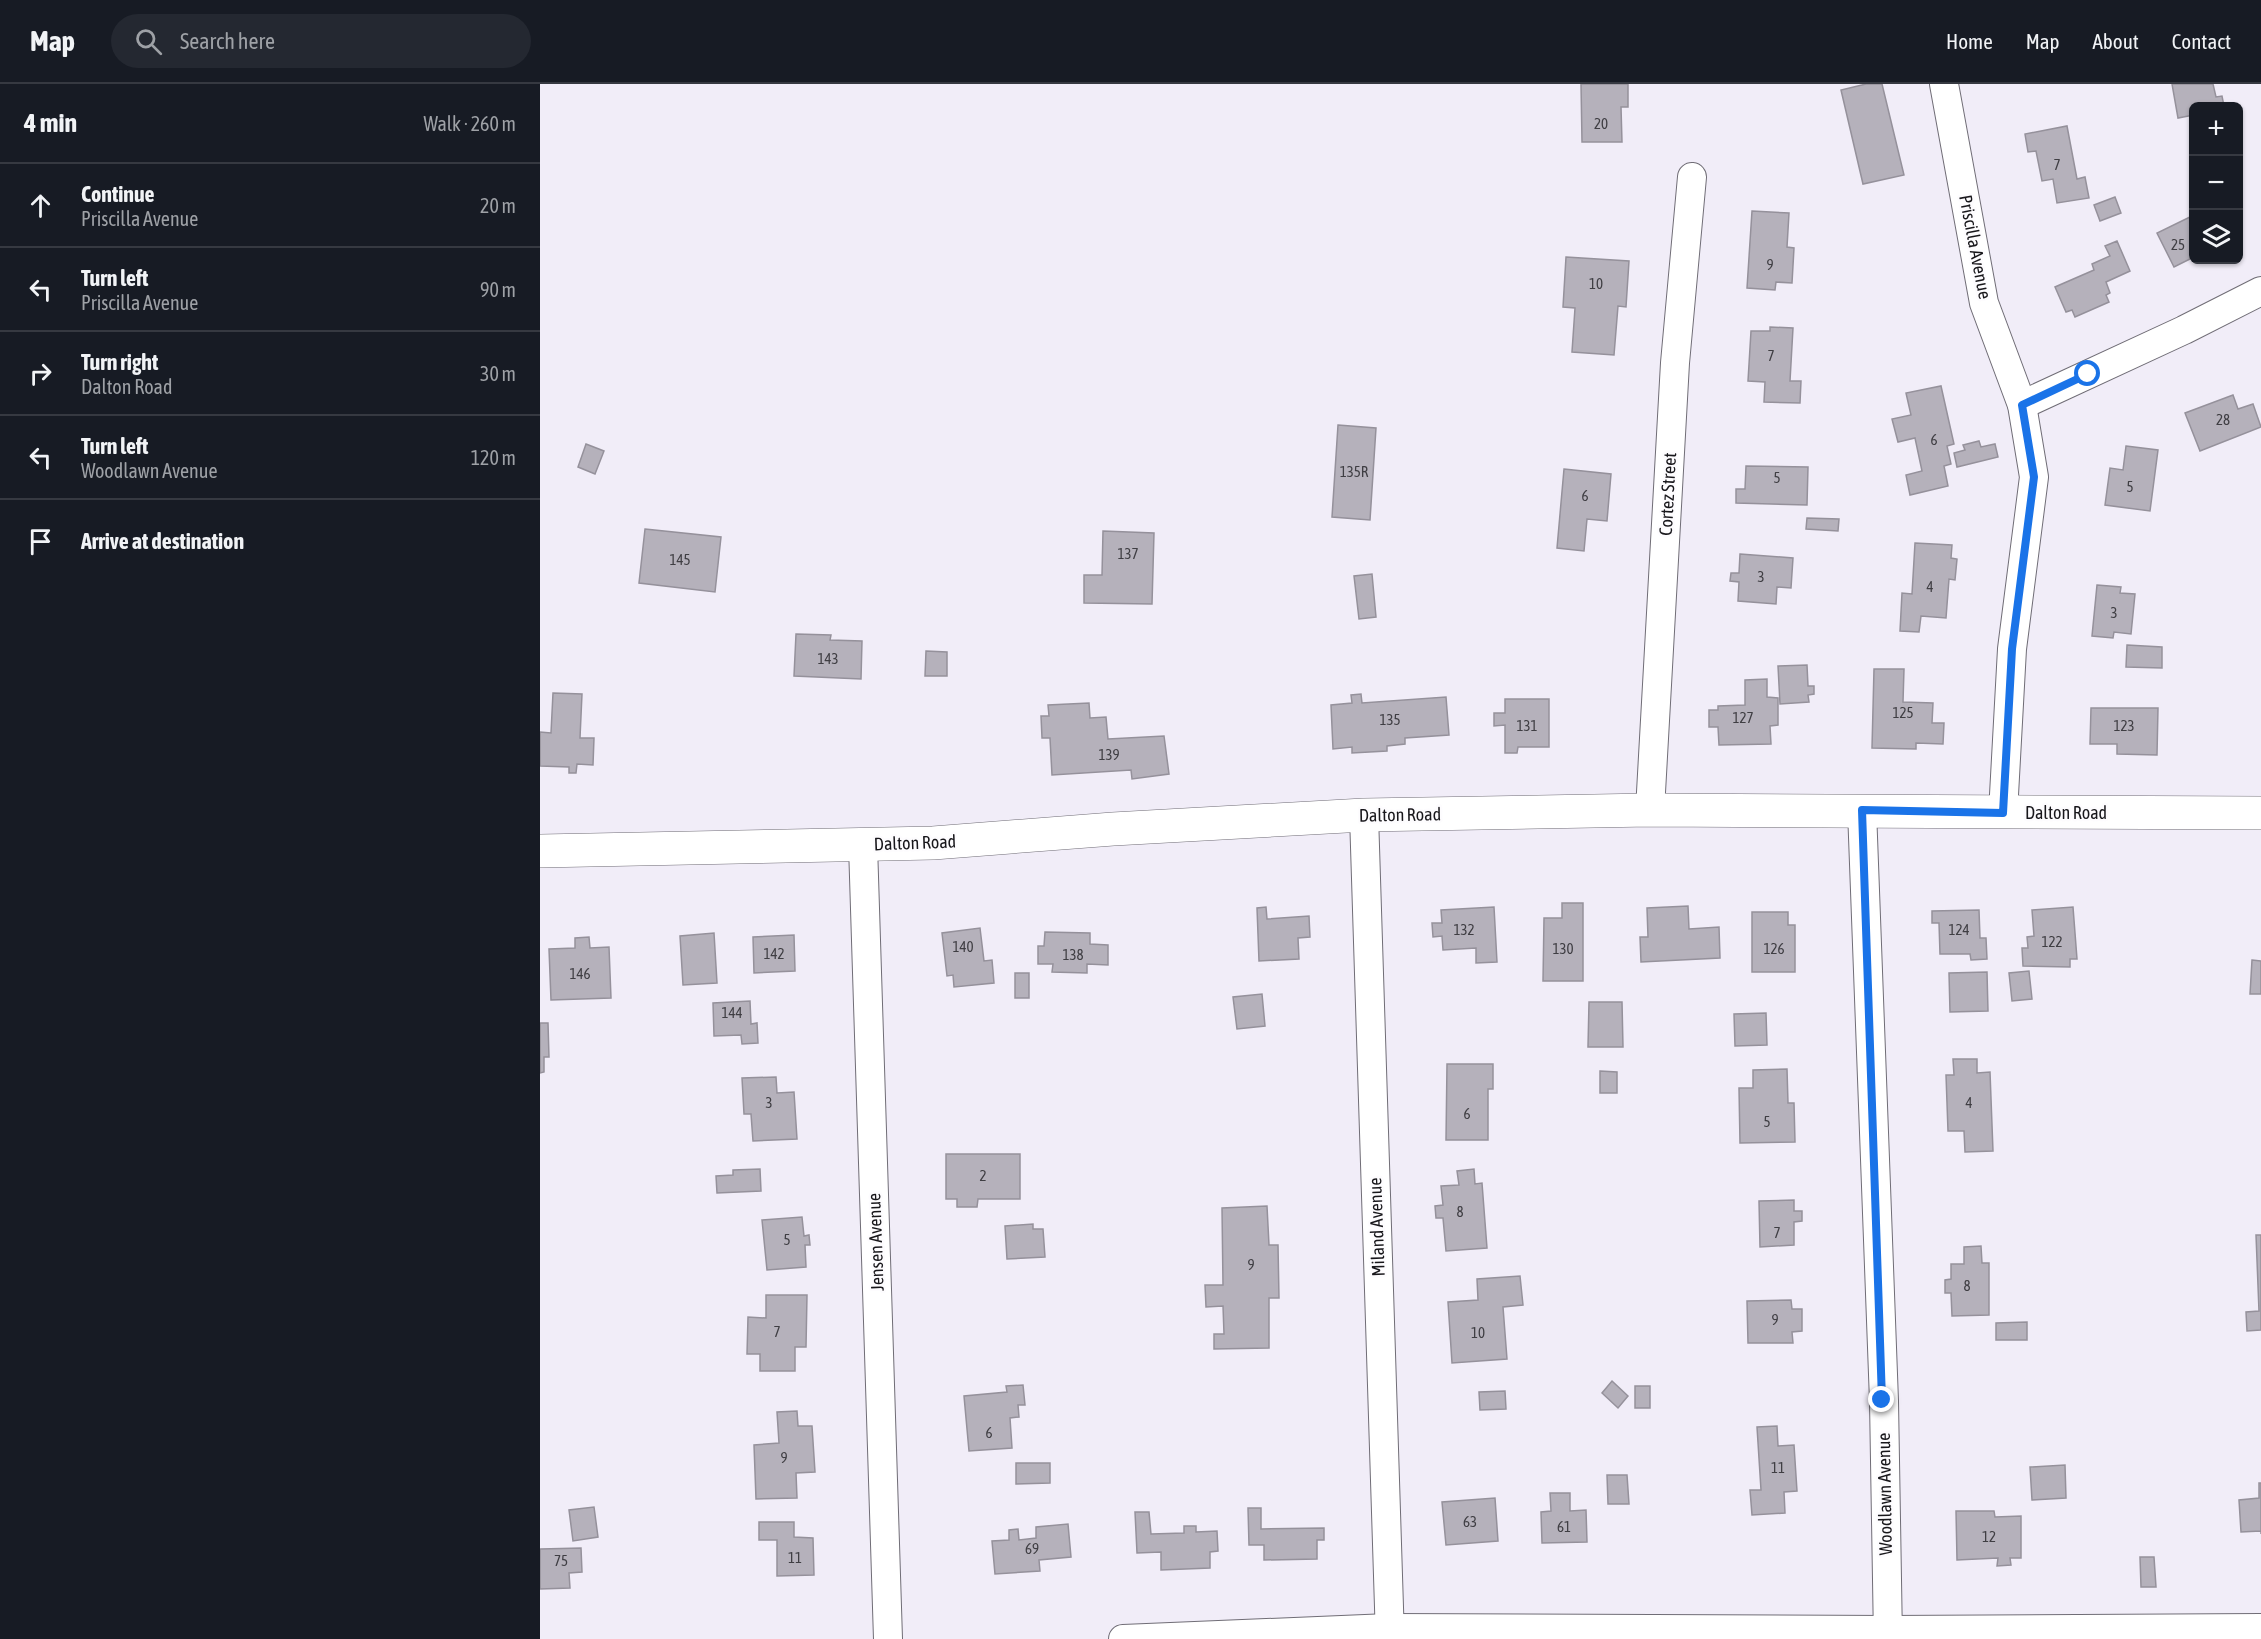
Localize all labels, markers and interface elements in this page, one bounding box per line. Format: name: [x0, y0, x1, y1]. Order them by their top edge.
search box: [111, 14, 531, 68]
text: Map: [30, 25, 75, 57]
icon: search: [132, 25, 165, 58]
text: Search here: [180, 28, 275, 54]
text: Home: [1946, 29, 1993, 53]
text: Map: [2026, 29, 2060, 53]
text: About: [2093, 29, 2139, 53]
text: Contact: [2172, 29, 2231, 53]
map controls: [2189, 102, 2243, 264]
button: +: [2189, 102, 2243, 156]
text: 4 min: [24, 108, 77, 138]
text: Walk · 260 m: [424, 112, 516, 135]
house number: 20: [1594, 115, 1608, 132]
house number: 7: [2053, 156, 2061, 173]
button: −: [2189, 156, 2243, 210]
text: Continue: [81, 181, 155, 207]
icon: ahead: [24, 189, 57, 222]
street label: Priscilla Avenue: [1955, 193, 1996, 301]
text: 20 m: [480, 194, 516, 217]
text: Priscilla Avenue: [81, 207, 198, 230]
button: layers: [2189, 210, 2243, 264]
house number: 25: [2171, 236, 2185, 253]
house number: 9: [1766, 256, 1774, 273]
text: Turn left: [81, 265, 148, 291]
icon: left: [24, 273, 57, 306]
house number: 10: [1589, 275, 1603, 292]
text: 90 m: [480, 278, 516, 301]
text: Priscilla Avenue: [81, 291, 198, 314]
house number: 7: [1767, 347, 1775, 364]
text: Turn right: [81, 349, 158, 375]
icon: right: [24, 357, 57, 390]
route start: [2074, 360, 2100, 386]
text: 30 m: [480, 362, 516, 385]
text: Dalton Road: [81, 375, 172, 398]
house number: 28: [2216, 411, 2230, 428]
house number: 6: [1930, 431, 1938, 448]
text: Turn left: [81, 433, 148, 459]
icon: left: [24, 441, 57, 474]
text: 120 m: [471, 446, 516, 469]
street label: Cortez Street: [1655, 452, 1680, 536]
text: Woodlawn Avenue: [81, 459, 218, 482]
house number: 135R: [1340, 463, 1369, 480]
house number: 5: [1773, 469, 1781, 486]
house number: 5: [2126, 478, 2134, 495]
house number: 6: [1581, 487, 1589, 504]
icon: arrive: [24, 525, 57, 558]
text: Arrive at destination: [81, 528, 244, 554]
house number: 137: [1117, 545, 1139, 562]
house number: 145: [669, 551, 691, 568]
house number: 3: [1757, 568, 1765, 585]
house number: 4: [1926, 578, 1934, 595]
house number: 3: [2110, 604, 2118, 621]
house number: 143: [817, 650, 839, 667]
house number: 125: [1892, 704, 1914, 721]
house number: 127: [1732, 709, 1754, 726]
house number: 135: [1379, 711, 1401, 728]
house number: 131: [1516, 717, 1538, 734]
house number: 123: [2113, 717, 2135, 734]
house number: 139: [1098, 746, 1120, 763]
street label: Dalton Road: [2025, 802, 2107, 823]
street label: Dalton Road: [1359, 803, 1441, 826]
street label: Dalton Road: [874, 831, 956, 854]
house number: 132: [1453, 921, 1475, 938]
house number: 124: [1948, 921, 1970, 938]
house number: 122: [2041, 933, 2063, 950]
house number: 140: [952, 938, 974, 955]
house number: 130: [1552, 940, 1574, 957]
house number: 126: [1763, 940, 1785, 957]
house number: 142: [763, 945, 785, 962]
house number: 138: [1062, 946, 1084, 963]
house number: 146: [569, 965, 591, 982]
house number: 144: [721, 1004, 743, 1021]
house number: 3: [765, 1094, 773, 1111]
house number: 4: [1965, 1094, 1973, 1111]
house number: 6: [1463, 1105, 1471, 1122]
house number: 5: [1763, 1113, 1771, 1130]
house number: 2: [979, 1167, 987, 1184]
street label: Miland Avenue: [1364, 1177, 1389, 1277]
street label: Jensen Avenue: [863, 1193, 888, 1291]
house number: 8: [1456, 1203, 1464, 1220]
house number: 7: [1773, 1224, 1781, 1241]
house number: 5: [783, 1231, 791, 1248]
house number: 9: [1247, 1256, 1255, 1273]
house number: 8: [1963, 1277, 1971, 1294]
house number: 9: [1771, 1311, 1779, 1328]
house number: 7: [773, 1323, 781, 1340]
house number: 10: [1471, 1324, 1485, 1341]
route end: [1868, 1386, 1894, 1412]
house number: 6: [985, 1424, 993, 1441]
street label: Woodlawn Avenue: [1873, 1432, 1896, 1556]
house number: 9: [780, 1449, 788, 1466]
house number: 11: [1771, 1459, 1785, 1476]
house number: 63: [1463, 1513, 1477, 1530]
house number: 61: [1557, 1518, 1571, 1535]
house number: 12: [1982, 1528, 1996, 1545]
house number: 69: [1025, 1540, 1039, 1557]
house number: 11: [788, 1549, 802, 1566]
house number: 75: [554, 1552, 568, 1569]

